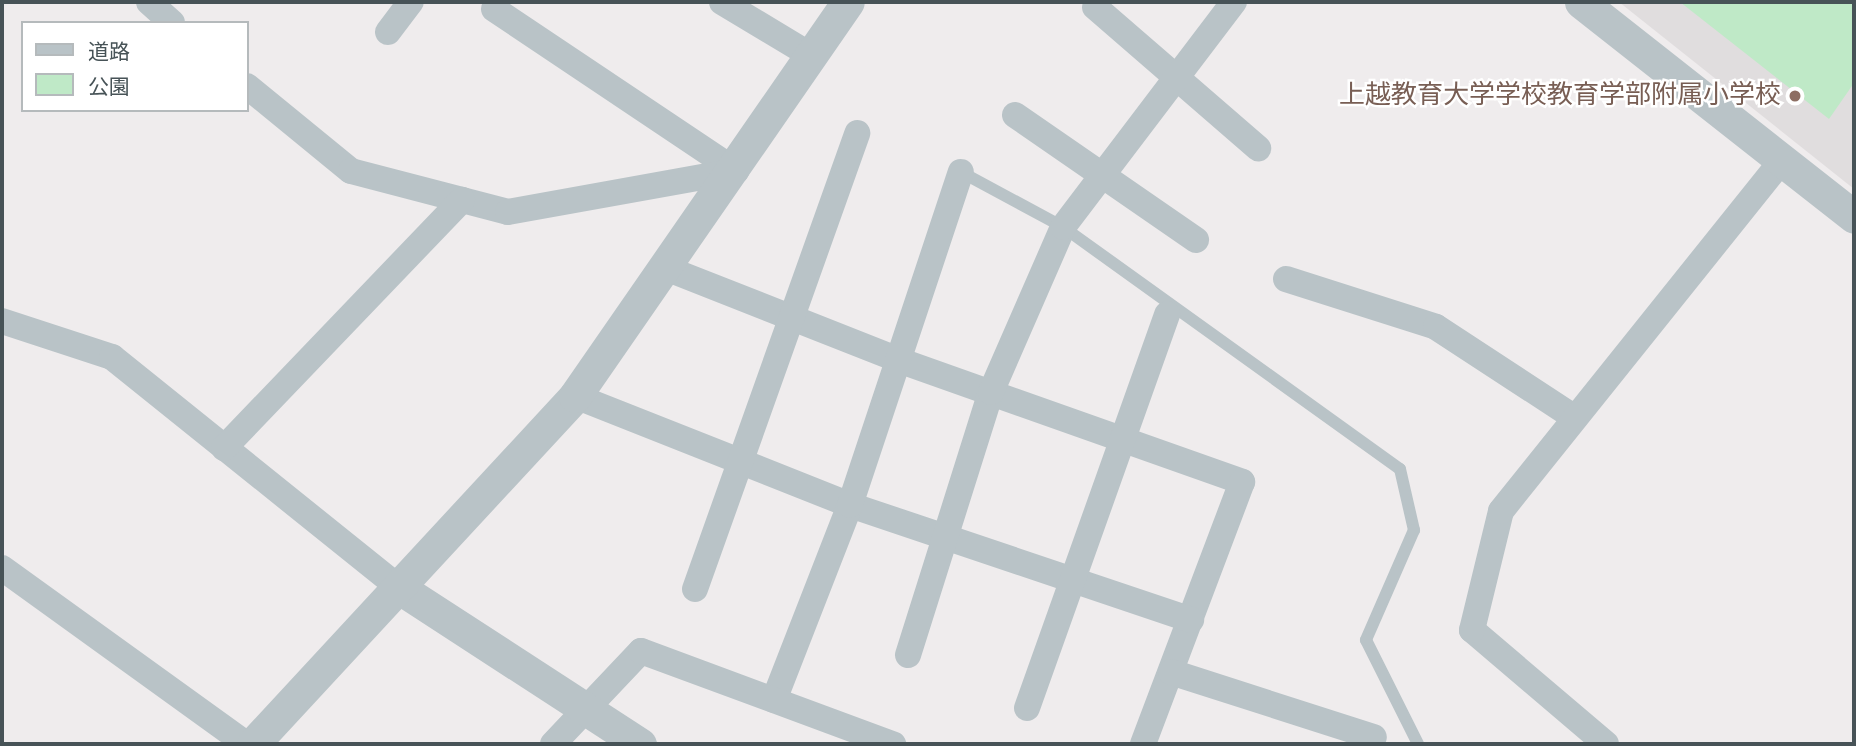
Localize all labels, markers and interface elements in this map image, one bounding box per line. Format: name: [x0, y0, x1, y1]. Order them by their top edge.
legend: [21, 21, 248, 112]
text: 道路: [88, 39, 130, 65]
text: 公園: [88, 74, 130, 100]
place label: 上越教育大学学校教育学部附属小学校: [1339, 80, 1781, 112]
marker: 上越教育大学学校教育学部附属小学校: [1787, 88, 1803, 104]

